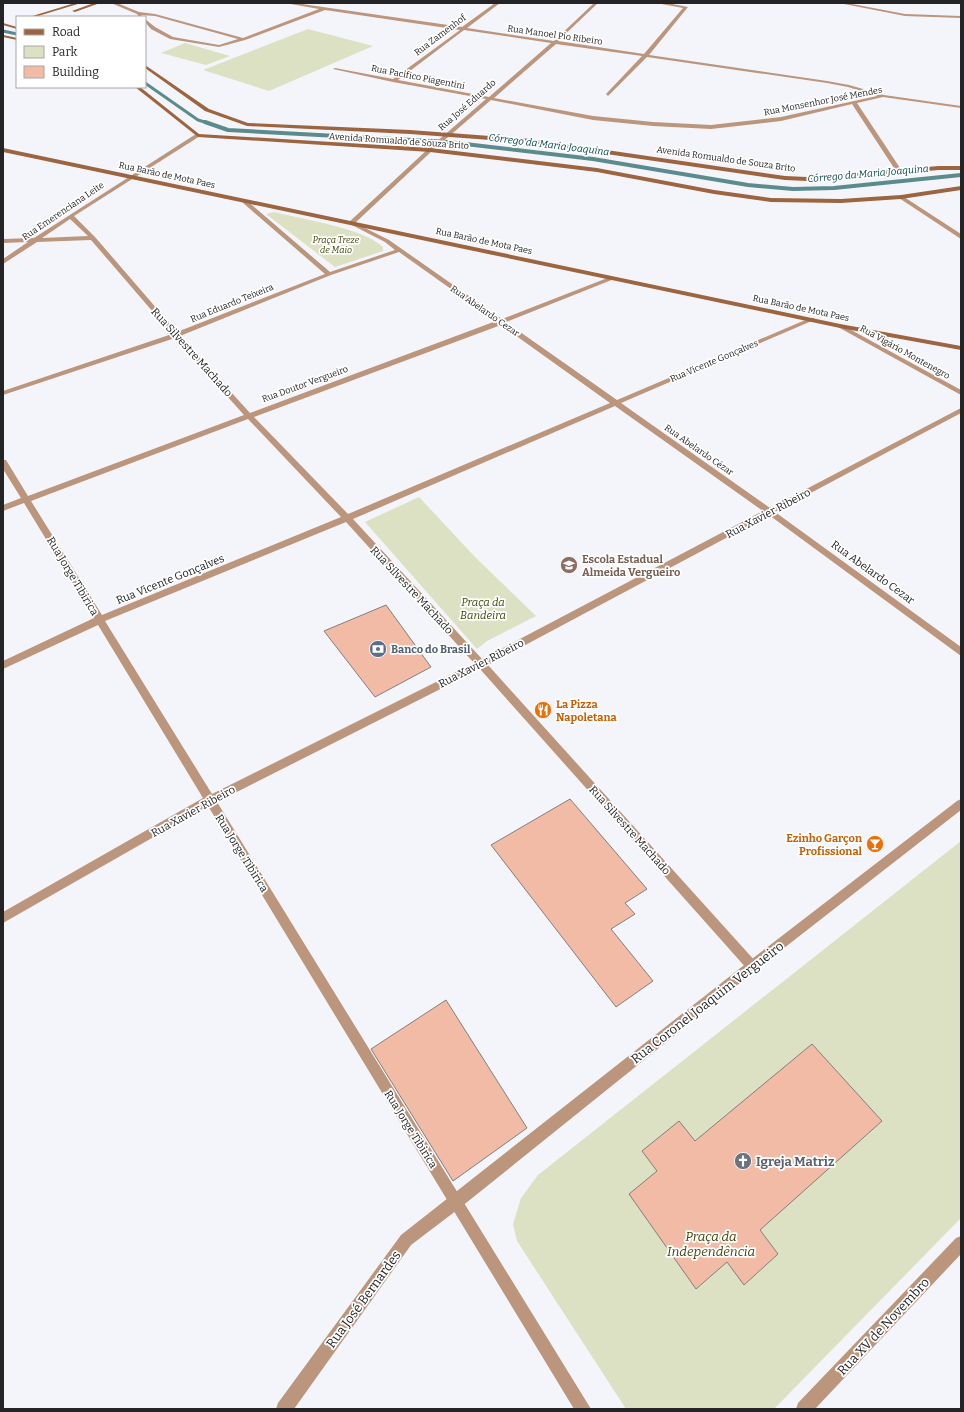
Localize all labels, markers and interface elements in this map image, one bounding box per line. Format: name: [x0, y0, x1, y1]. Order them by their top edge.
street label: Rua Zamenhof: [412, 12, 468, 58]
legend: [16, 16, 146, 88]
street label: Rua Manoel Pio Ribeiro: [507, 23, 603, 47]
text: Road: [52, 25, 80, 39]
text: Park: [52, 45, 78, 59]
street label: Rua Pacifico Piagentini: [370, 63, 466, 91]
text: Building: [52, 65, 99, 79]
street label: Rua José Eduardo: [436, 77, 498, 133]
street label: Rua Monsenhor José Mendes: [763, 85, 883, 117]
street label: Avenida Romualdo de Souza Brito: [329, 131, 469, 151]
water label: Córrego da Maria Joaquina: [488, 132, 610, 158]
street label: Avenida Romualdo de Souza Brito: [656, 144, 796, 174]
street label: Rua Barão de Mota Paes: [118, 160, 216, 190]
water label: Córrego da Maria Joaquina: [807, 163, 929, 185]
street label: Rua Emerenciana Leite: [20, 180, 106, 242]
street label: Rua Barão de Mota Paes: [435, 226, 533, 256]
park label: Praça Treze de Maio: [313, 235, 360, 255]
street label: Rua Eduardo Teixeira: [189, 282, 275, 324]
street label: Rua Abelardo Cezar: [449, 283, 521, 339]
street label: Rua Barão de Mota Paes: [752, 293, 850, 323]
street label: Rua Silvestre Machado: [148, 305, 235, 399]
street label: Rua Vigário Montenegro: [858, 323, 952, 381]
street label: Rua Vicente Gonçalves: [669, 338, 759, 384]
street label: Rua Doutor Vergueiro: [261, 364, 349, 404]
street label: Rua Abelardo Cézar: [663, 422, 735, 478]
street label: Rua Xavier Ribeiro: [724, 486, 813, 541]
street label: Rua Jorge Tibirica: [44, 535, 101, 618]
street label: Rua Abelardo Cezar: [829, 538, 917, 607]
street label: Rua Silvestre Machado: [368, 544, 456, 637]
street label: Rua Vicente Gonçalves: [114, 552, 226, 607]
place label: Escola Estadual Almeida Vergueiro: [582, 553, 680, 579]
school or university icon: Escola Estadual Almeida Vergueiro: [559, 555, 579, 575]
park label: Praça da Bandeira: [460, 596, 506, 622]
street label: Rua Xavier Ribeiro: [436, 636, 526, 691]
bank icon: Banco do Brasil: [368, 639, 388, 659]
place label: Banco do Brasil: [391, 643, 471, 656]
place label: La Pizza Napoletana: [556, 698, 617, 724]
restaurant icon: La Pizza Napoletana: [533, 700, 553, 720]
street label: Rua Xavier Ribeiro: [149, 783, 238, 840]
street label: Rua Silvestre Machado: [586, 783, 673, 877]
street label: Rua Jorge Tibirica: [212, 812, 271, 895]
place label: Ezinho Garçon Profissional: [786, 832, 863, 858]
bar icon: Ezinho Garçon Profissional: [865, 834, 885, 854]
street label: Rua Coronel Joaquim Vergueiro: [628, 938, 786, 1067]
street label: Rua Jorge Tibirica: [381, 1088, 440, 1171]
church icon: Igreja Matriz: [733, 1151, 753, 1171]
place label: Igreja Matriz: [756, 1154, 835, 1170]
park label: Praça da Independência: [667, 1229, 755, 1259]
street label: Rua José Bernardes: [323, 1248, 404, 1351]
street label: Rua XV de Novembro: [834, 1275, 932, 1378]

